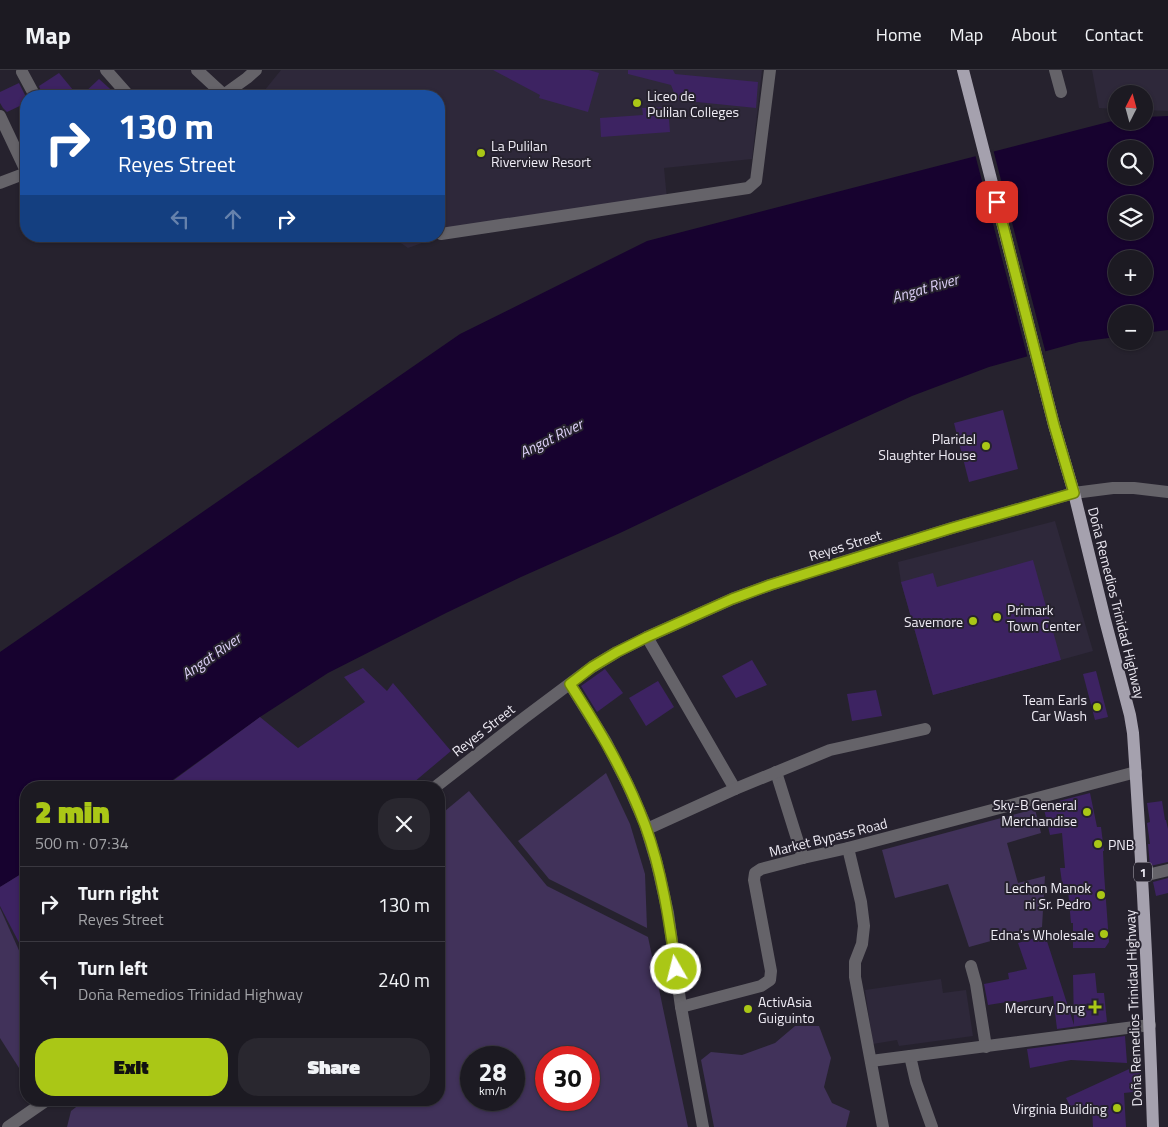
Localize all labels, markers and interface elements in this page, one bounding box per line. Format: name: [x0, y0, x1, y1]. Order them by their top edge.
text: Map: [25, 17, 71, 53]
text: Home: [876, 21, 922, 48]
text: Map: [950, 21, 983, 48]
text: About: [1011, 21, 1057, 48]
text: Contact: [1085, 21, 1143, 48]
place label: Liceo de Pulilan Colleges: [647, 85, 739, 122]
north arrow: [1108, 85, 1152, 130]
map controls: [1108, 85, 1153, 350]
marker: Liceo de Pulilan Colleges: [631, 97, 643, 109]
text: 130 m: [118, 99, 214, 153]
icon: right: [35, 110, 100, 175]
place label: La Pulilan Riverview Resort: [491, 135, 591, 172]
button: search: [1108, 140, 1153, 185]
text: Reyes Street: [118, 147, 236, 181]
marker: La Pulilan Riverview Resort: [475, 147, 487, 159]
pin: [976, 181, 1018, 223]
icon: arrive: [983, 188, 1011, 216]
button: layers: [1108, 195, 1153, 240]
icon: left: [166, 205, 194, 233]
icon: ahead: [219, 205, 247, 233]
icon: right: [272, 205, 300, 233]
button: +: [1108, 250, 1153, 295]
water label: Angat River: [889, 267, 963, 308]
button: −: [1108, 305, 1153, 350]
water label: Angat River: [515, 412, 589, 463]
place label: Plaridel Slaughter House: [878, 428, 976, 465]
marker: Plaridel Slaughter House: [980, 440, 992, 452]
street label: Doña Remedios Trinidad Highway: [1083, 505, 1151, 701]
street label: Reyes Street: [806, 524, 884, 566]
place label: Primark Town Center: [1007, 599, 1081, 636]
place label: Savemore: [904, 611, 963, 632]
marker: Primark Town Center: [991, 611, 1003, 623]
marker: Savemore: [967, 615, 979, 627]
water label: Angat River: [176, 626, 247, 685]
place label: Team Earls Car Wash: [1023, 689, 1087, 726]
street label: Reyes Street: [447, 699, 519, 761]
marker: Team Earls Car Wash: [1091, 701, 1103, 713]
text: 2 min: [35, 789, 110, 835]
place label: Sky-B General Merchandise: [993, 794, 1077, 831]
button: close: [378, 798, 430, 850]
marker: Sky-B General Merchandise: [1081, 806, 1093, 818]
street label: Market Bypass Road: [767, 812, 889, 862]
text: 500 m · 07:34: [35, 831, 129, 855]
place label: PNB: [1108, 834, 1134, 855]
marker: PNB: [1092, 838, 1104, 850]
road number: 1: [1134, 862, 1152, 882]
place label: Lechon Manok ni Sr. Pedro: [1005, 877, 1091, 914]
text: Turn right: [78, 878, 159, 907]
marker: Lechon Manok ni Sr. Pedro: [1095, 889, 1107, 901]
icon: right: [35, 890, 63, 918]
text: 130 m: [378, 890, 430, 919]
text: Reyes Street: [78, 907, 164, 931]
street label: Doña Remedios Trinidad Highway: [1119, 909, 1147, 1107]
place label: Edna's Wholesale: [991, 924, 1094, 945]
marker: Edna's Wholesale: [1098, 928, 1110, 940]
position arrow: [649, 942, 701, 994]
text: Turn left: [78, 953, 148, 982]
icon: left: [35, 965, 63, 993]
text: 240 m: [378, 965, 430, 994]
text: Doña Remedios Trinidad Highway: [78, 982, 303, 1006]
place label: ActivAsia Guiguinto: [758, 991, 815, 1028]
place label: Mercury Drug: [1005, 997, 1085, 1018]
marker: Mercury Drug: [1089, 1001, 1101, 1013]
marker: ActivAsia Guiguinto: [742, 1003, 754, 1015]
button: Exit: [35, 1038, 228, 1096]
button: Share: [238, 1038, 430, 1096]
speed limit sign: 30: [535, 1046, 600, 1111]
text: 28: [478, 1053, 507, 1091]
text: km/h: [479, 1081, 506, 1100]
place label: Virginia Building: [1013, 1098, 1107, 1119]
marker: Virginia Building: [1111, 1102, 1123, 1114]

